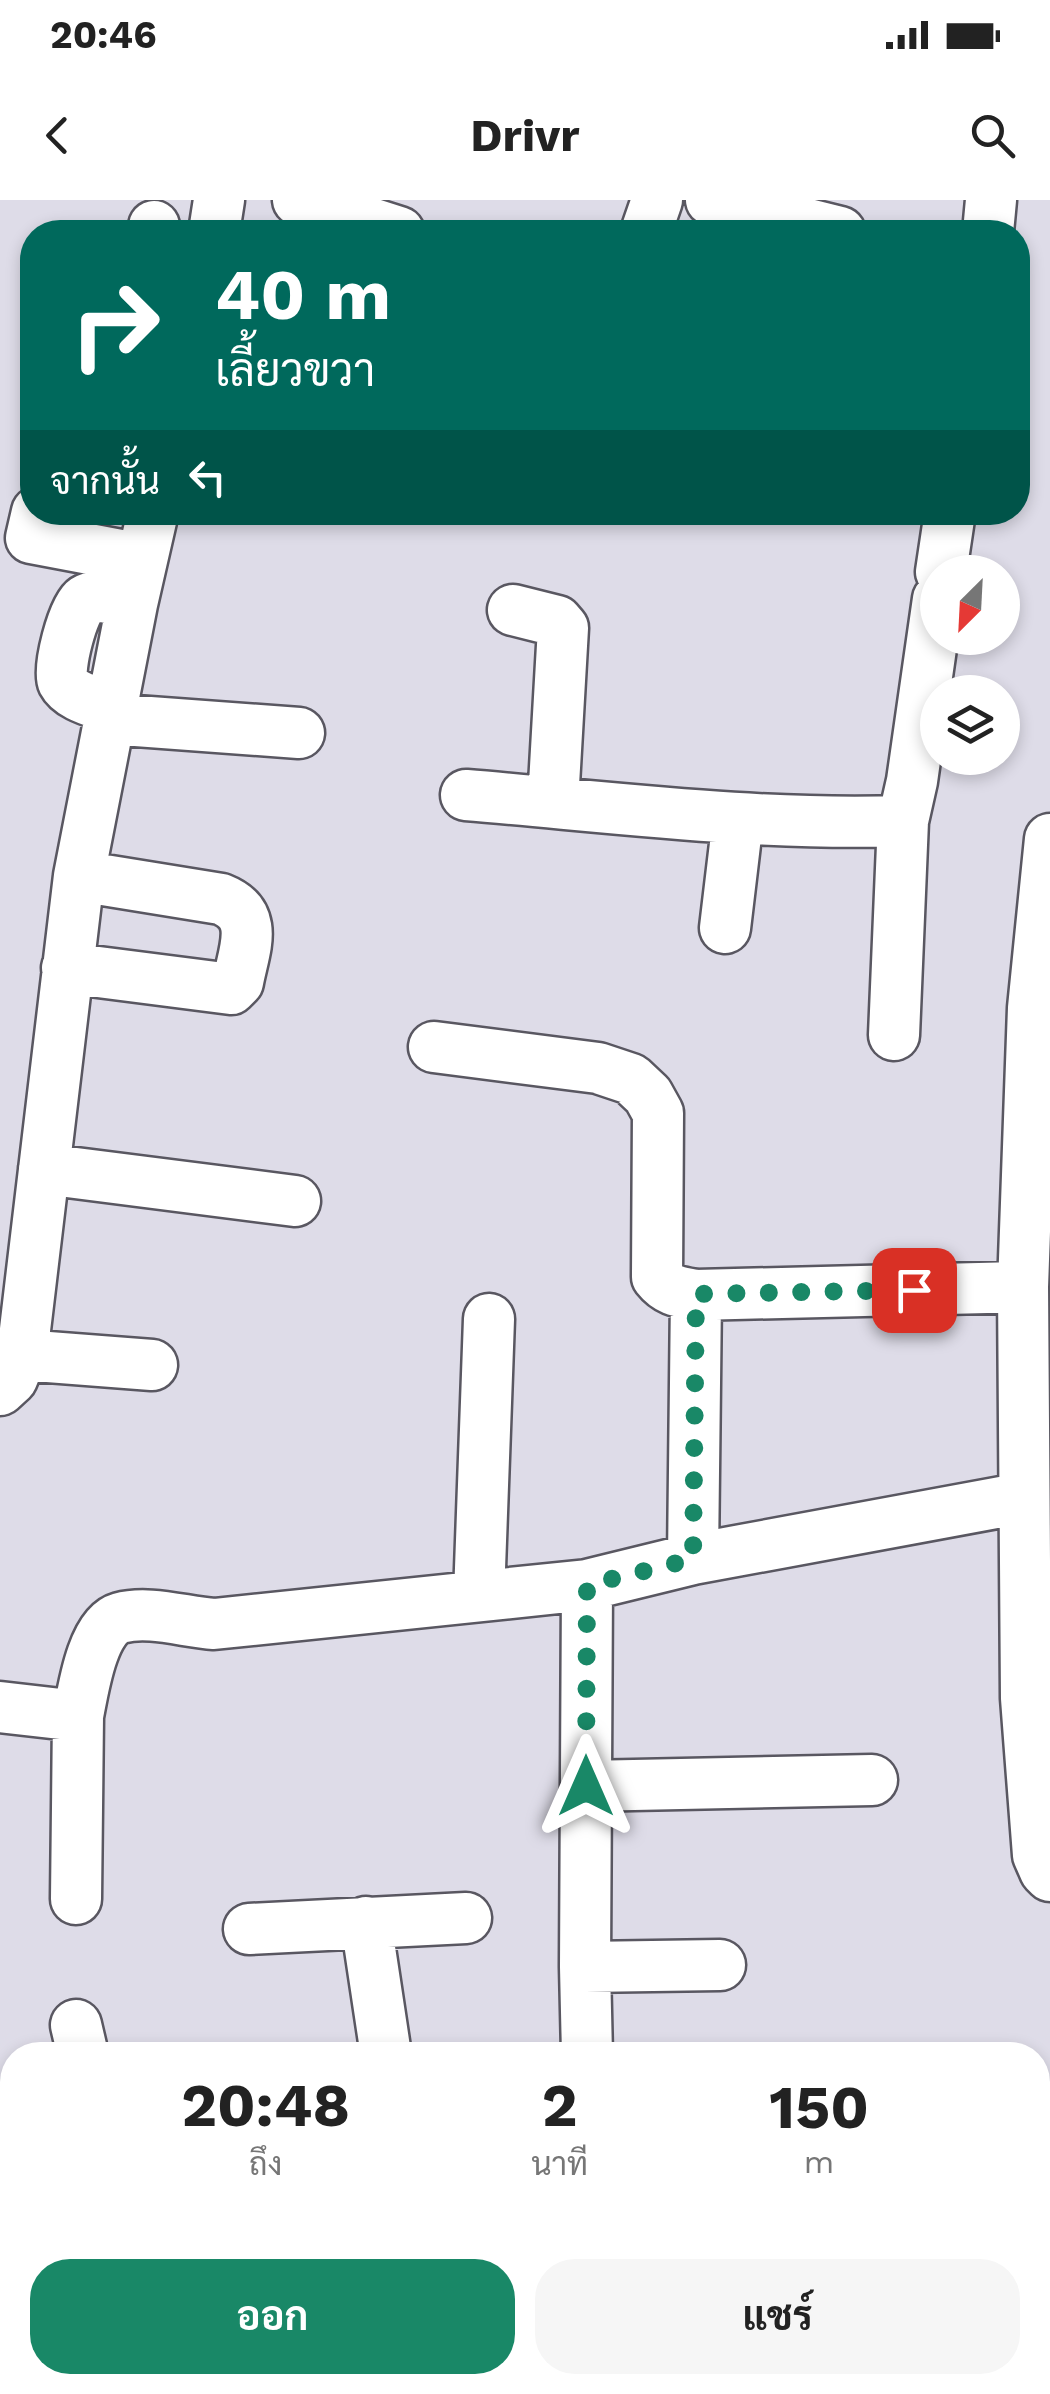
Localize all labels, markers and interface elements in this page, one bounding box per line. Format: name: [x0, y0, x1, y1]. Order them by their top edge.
text: 20:46: [50, 13, 157, 57]
icon: back: [30, 108, 85, 163]
icon: search: [965, 108, 1020, 163]
text: Drivr: [470, 109, 580, 162]
text: 40 m: [215, 254, 391, 336]
icon: right: [50, 260, 180, 390]
text: เลี้ยวขวา: [215, 344, 375, 397]
icon: left: [180, 450, 235, 505]
text: จากนั้น: [50, 459, 160, 503]
north arrow: [920, 555, 1020, 655]
map controls: [920, 555, 1020, 775]
button: layers: [920, 675, 1020, 775]
pin: [872, 1248, 957, 1333]
icon: arrive: [887, 1263, 942, 1318]
position arrow: [534, 1734, 638, 1838]
text: 20:48: [181, 2070, 350, 2141]
text: 2: [542, 2070, 578, 2141]
text: 150: [769, 2072, 869, 2143]
text: m: [804, 2143, 834, 2181]
text: ถึง: [249, 2145, 282, 2183]
text: นาที: [531, 2145, 588, 2183]
button: ออก: [30, 2259, 515, 2374]
button: แชร์: [535, 2259, 1020, 2374]

